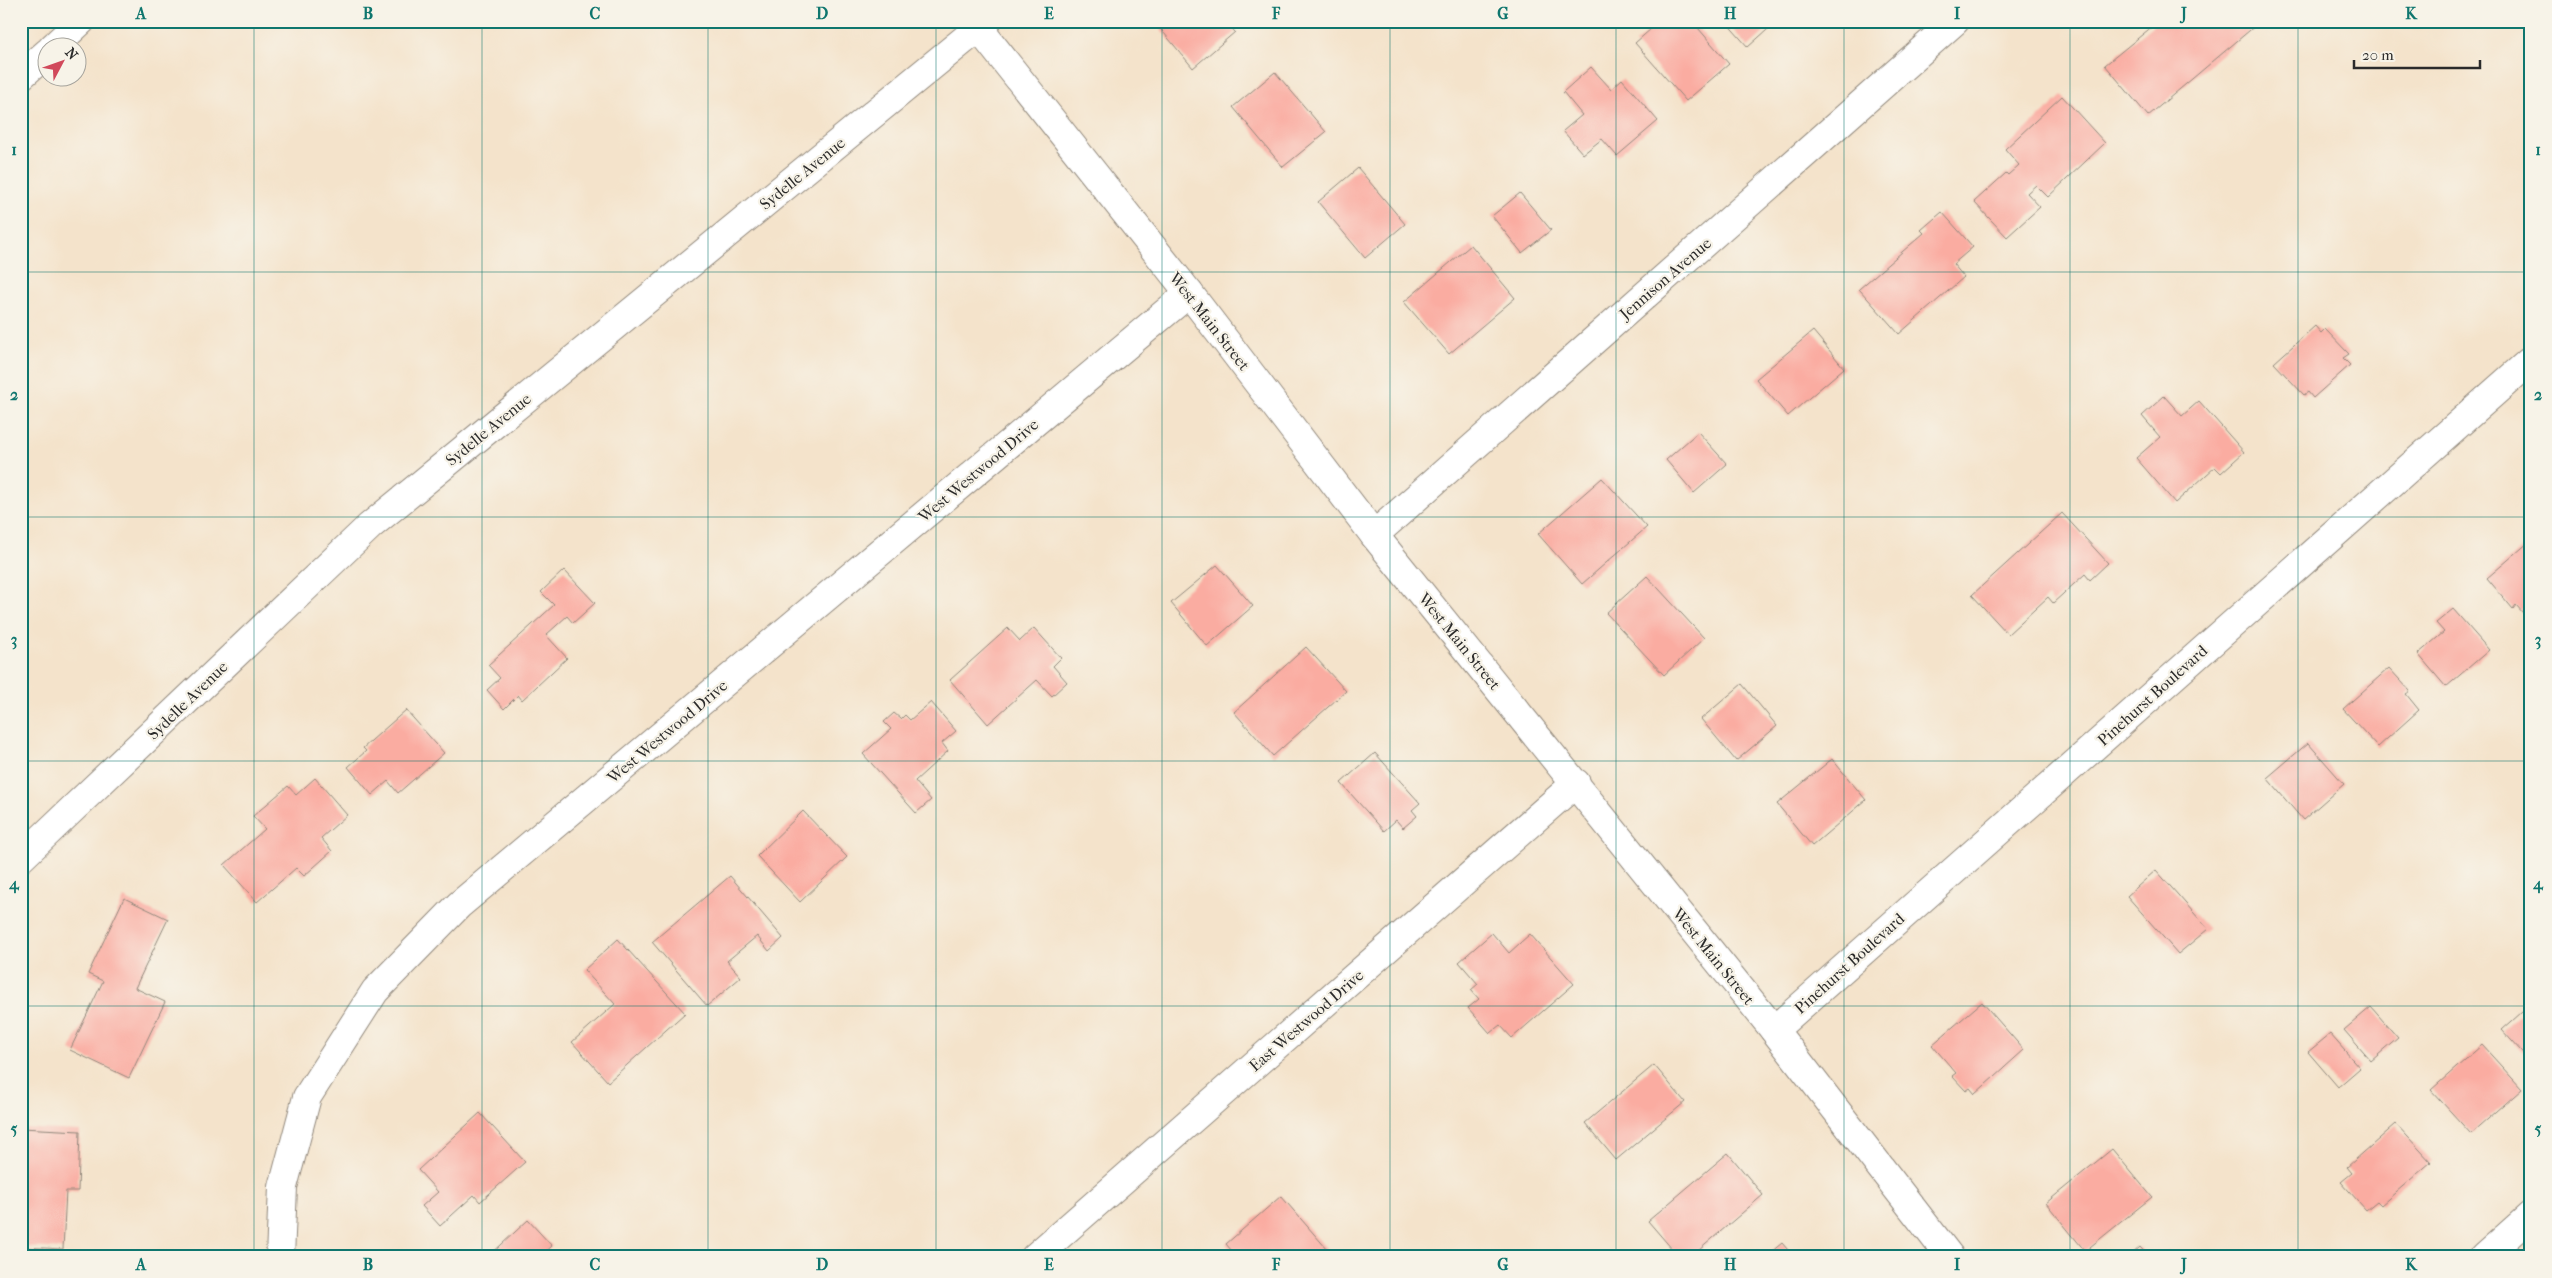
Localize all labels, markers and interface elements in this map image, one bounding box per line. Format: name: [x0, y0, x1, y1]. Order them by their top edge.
text: A: [135, 4, 147, 23]
text: B: [363, 4, 373, 23]
text: C: [590, 4, 601, 23]
text: D: [816, 4, 828, 23]
text: E: [1044, 4, 1054, 23]
text: F: [1271, 4, 1281, 23]
text: G: [1497, 4, 1509, 23]
text: H: [1724, 4, 1737, 23]
text: I: [1954, 4, 1961, 23]
text: J: [2179, 4, 2187, 24]
text: K: [2405, 4, 2418, 23]
north arrow: [38, 38, 88, 88]
scale bar: [2354, 38, 2481, 70]
text: N: [62, 44, 82, 64]
text: 20 m: [2362, 46, 2394, 64]
street label: Sydelle Avenue: [756, 133, 849, 214]
text: 1: [11, 140, 17, 159]
text: 1: [2535, 140, 2541, 159]
street label: Jennison Avenue: [1614, 233, 1715, 325]
street label: West Main Street: [1165, 268, 1254, 374]
text: 2: [10, 385, 18, 404]
text: 2: [2534, 385, 2542, 404]
street label: Sydelle Avenue: [442, 389, 535, 470]
street label: West Westwood Drive: [914, 415, 1042, 527]
street label: West Main Street: [1414, 588, 1505, 694]
text: 3: [11, 630, 17, 650]
text: 3: [2535, 630, 2541, 650]
street label: Pinehurst Boulevard: [2094, 641, 2211, 750]
street label: Sydelle Avenue: [143, 657, 231, 743]
street label: West Westwood Drive: [603, 676, 731, 788]
text: 4: [8, 874, 20, 894]
text: 4: [2532, 874, 2544, 894]
street label: West Main Street: [1668, 903, 1759, 1009]
street label: Pinehurst Boulevard: [1791, 909, 1908, 1018]
street label: East Westwood Drive: [1245, 965, 1368, 1075]
text: 5: [11, 1119, 18, 1138]
text: 5: [2535, 1119, 2542, 1138]
text: A: [135, 1255, 147, 1274]
text: B: [363, 1255, 373, 1274]
text: C: [590, 1255, 601, 1274]
text: D: [816, 1255, 828, 1274]
text: E: [1044, 1255, 1054, 1274]
text: F: [1271, 1255, 1281, 1274]
text: G: [1497, 1255, 1509, 1274]
text: H: [1724, 1255, 1737, 1274]
text: I: [1954, 1255, 1961, 1274]
text: J: [2179, 1255, 2187, 1275]
text: K: [2405, 1255, 2418, 1274]

